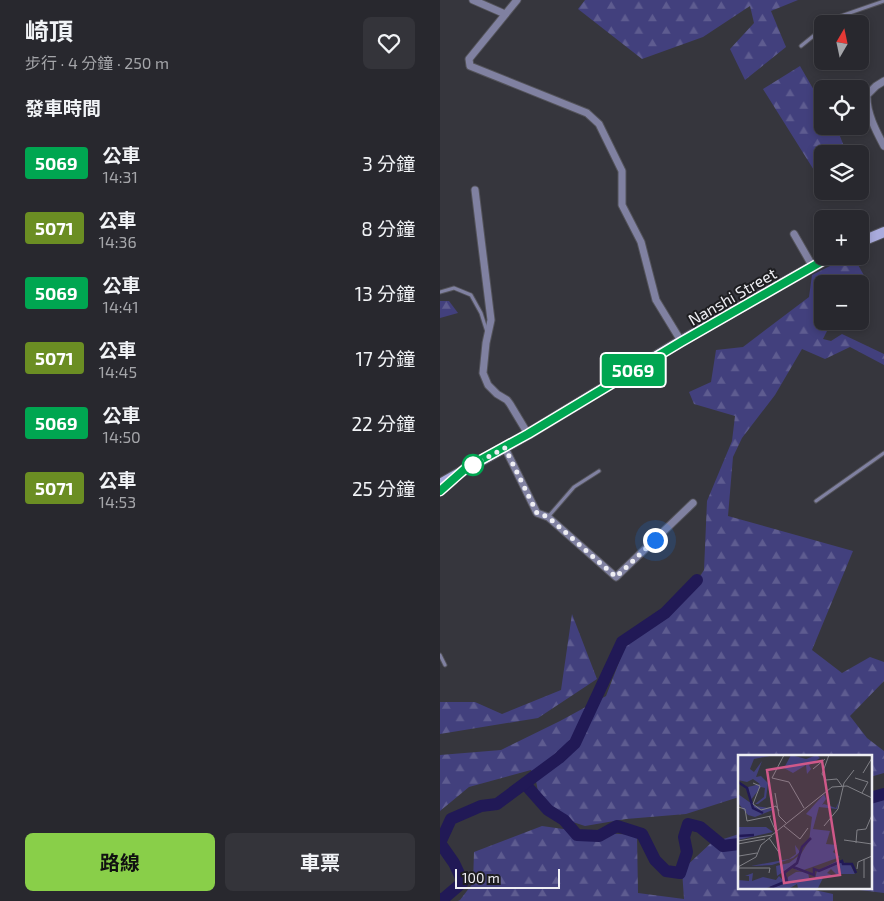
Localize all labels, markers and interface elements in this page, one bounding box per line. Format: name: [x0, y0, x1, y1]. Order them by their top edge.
north arrow: [814, 15, 869, 70]
map controls: [814, 15, 869, 330]
text: 崎頂: [25, 16, 73, 45]
button: heart: [363, 17, 415, 69]
text: 步行 · 4 分鐘 · 250 m: [25, 53, 169, 72]
button: locate: [814, 80, 869, 135]
text: 發車時間: [25, 96, 101, 119]
text: 公車: [103, 143, 141, 166]
button: layers: [814, 145, 869, 200]
text: 5069: [35, 152, 78, 174]
text: 3 分鐘: [362, 152, 415, 175]
text: 14:31: [103, 167, 138, 186]
text: 公車: [99, 208, 137, 231]
button: +: [814, 210, 869, 265]
text: 5071: [35, 217, 74, 239]
text: 8 分鐘: [361, 217, 415, 240]
text: 14:36: [99, 232, 137, 251]
street label: Nanshi Street: [684, 263, 780, 329]
text: 公車: [103, 273, 141, 296]
button: −: [814, 275, 869, 330]
text: 5069: [35, 282, 78, 304]
text: 13 分鐘: [355, 282, 415, 305]
text: 14:41: [103, 297, 139, 316]
text: 公車: [99, 338, 137, 361]
text: 5071: [35, 347, 74, 369]
text: 17 分鐘: [355, 347, 415, 370]
line badge: 5069: [598, 354, 668, 386]
text: 5069: [612, 359, 654, 381]
text: 14:45: [99, 362, 137, 381]
text: 公車: [103, 403, 141, 426]
text: 5069: [35, 412, 78, 434]
text: 22 分鐘: [351, 412, 415, 435]
text: 14:50: [103, 427, 141, 446]
unlabelled marker: [462, 454, 484, 476]
text: 公車: [99, 468, 137, 491]
text: 5071: [35, 477, 74, 499]
text: 25 分鐘: [352, 477, 415, 500]
text: 14:53: [99, 492, 136, 511]
your location: [643, 528, 668, 553]
inset map: [738, 755, 872, 888]
button: 路線: [25, 833, 215, 891]
button: 車票: [225, 833, 415, 891]
scale bar: [455, 866, 560, 889]
text: 100 m: [462, 869, 500, 886]

